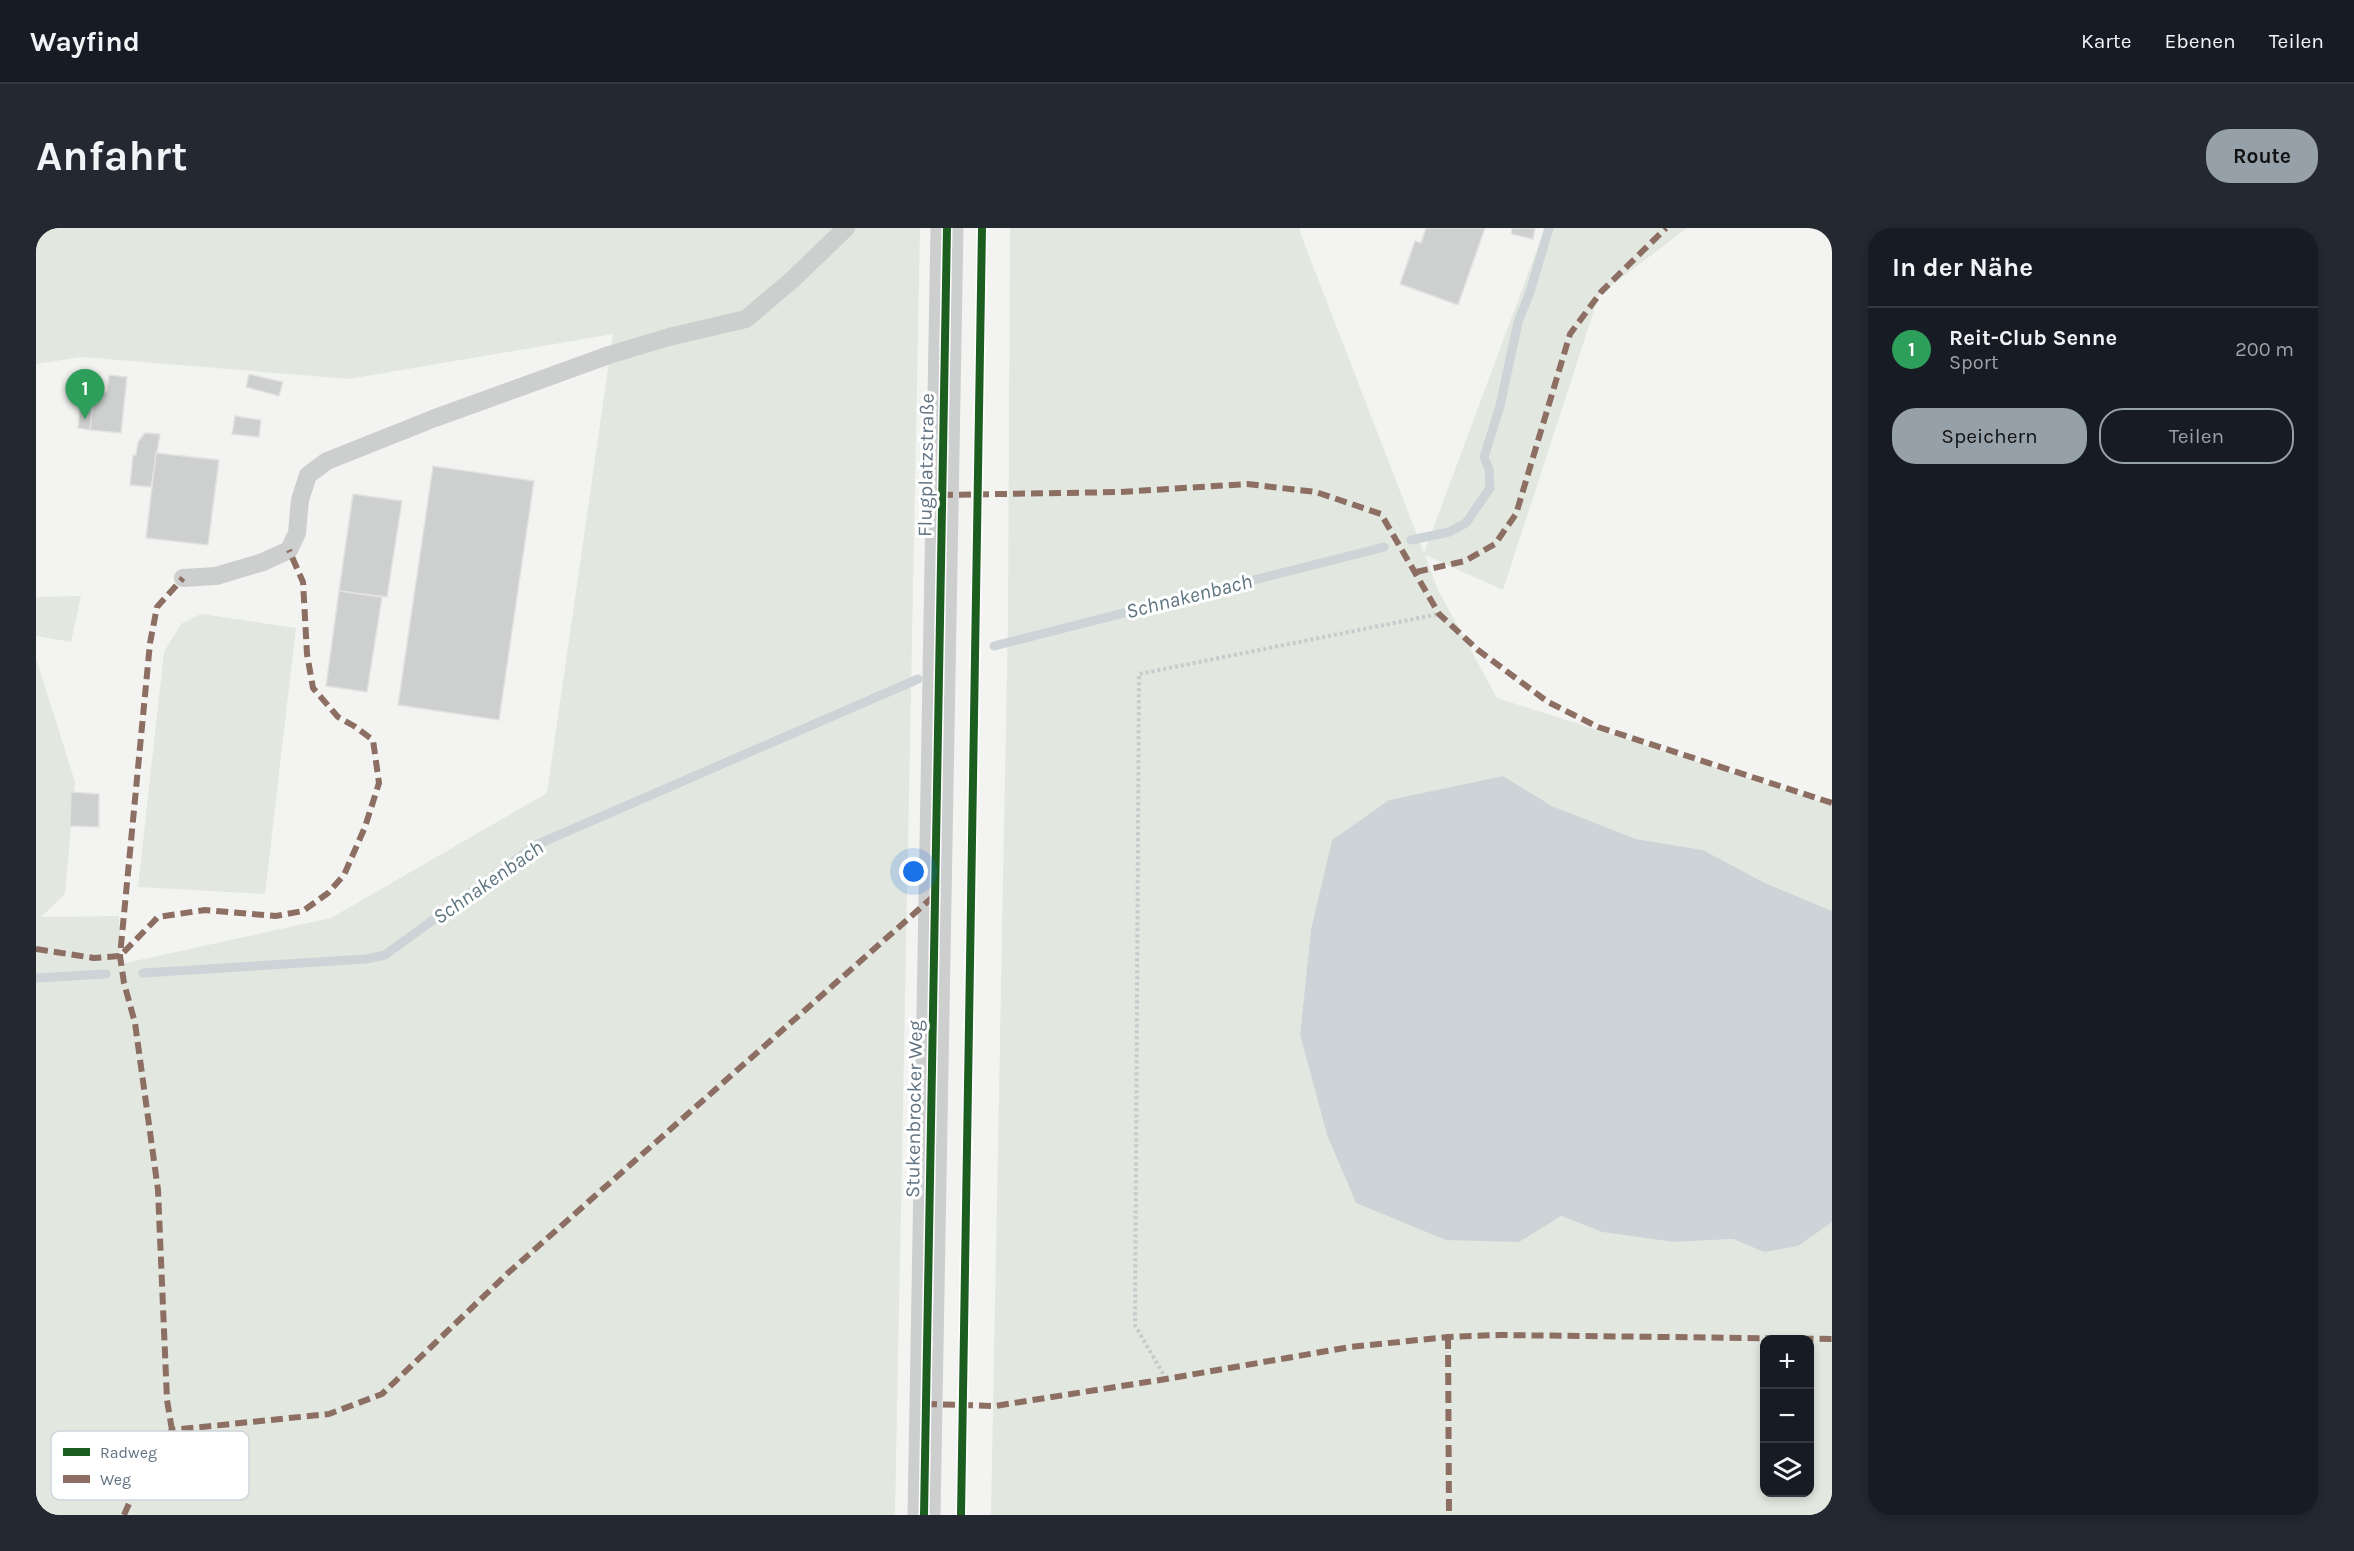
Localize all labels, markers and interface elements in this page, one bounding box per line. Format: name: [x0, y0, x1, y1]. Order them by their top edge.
text: Wayfind: [30, 25, 140, 58]
text: Karte: [2081, 29, 2132, 53]
text: Ebenen: [2165, 29, 2236, 53]
text: Teilen: [2269, 29, 2324, 53]
button: Route: [2206, 129, 2318, 183]
text: Anfahrt: [36, 131, 188, 181]
text: In der Nähe: [1892, 252, 2033, 283]
text: Reit-Club Senne: [1949, 325, 2117, 351]
text: 1: [1908, 338, 1915, 361]
text: 200 m: [2235, 338, 2294, 361]
text: Sport: [1949, 351, 1998, 374]
pin: 1: [65, 370, 104, 419]
street label: Flugplatzstraße: [913, 393, 939, 537]
button: Speichern: [1892, 408, 2087, 464]
button: Teilen: [2099, 408, 2294, 464]
water label: Schnakenbach: [1123, 569, 1255, 623]
water label: Schnakenbach: [428, 835, 548, 929]
your location: [899, 857, 928, 886]
street label: Stukenbrocker Weg: [901, 1020, 927, 1198]
map controls: [1760, 1335, 1814, 1497]
button: +: [1760, 1335, 1814, 1389]
button: −: [1760, 1389, 1814, 1443]
legend: [51, 1431, 249, 1500]
text: Radweg: [100, 1443, 157, 1462]
button: layers: [1760, 1443, 1814, 1497]
text: Weg: [100, 1470, 131, 1489]

